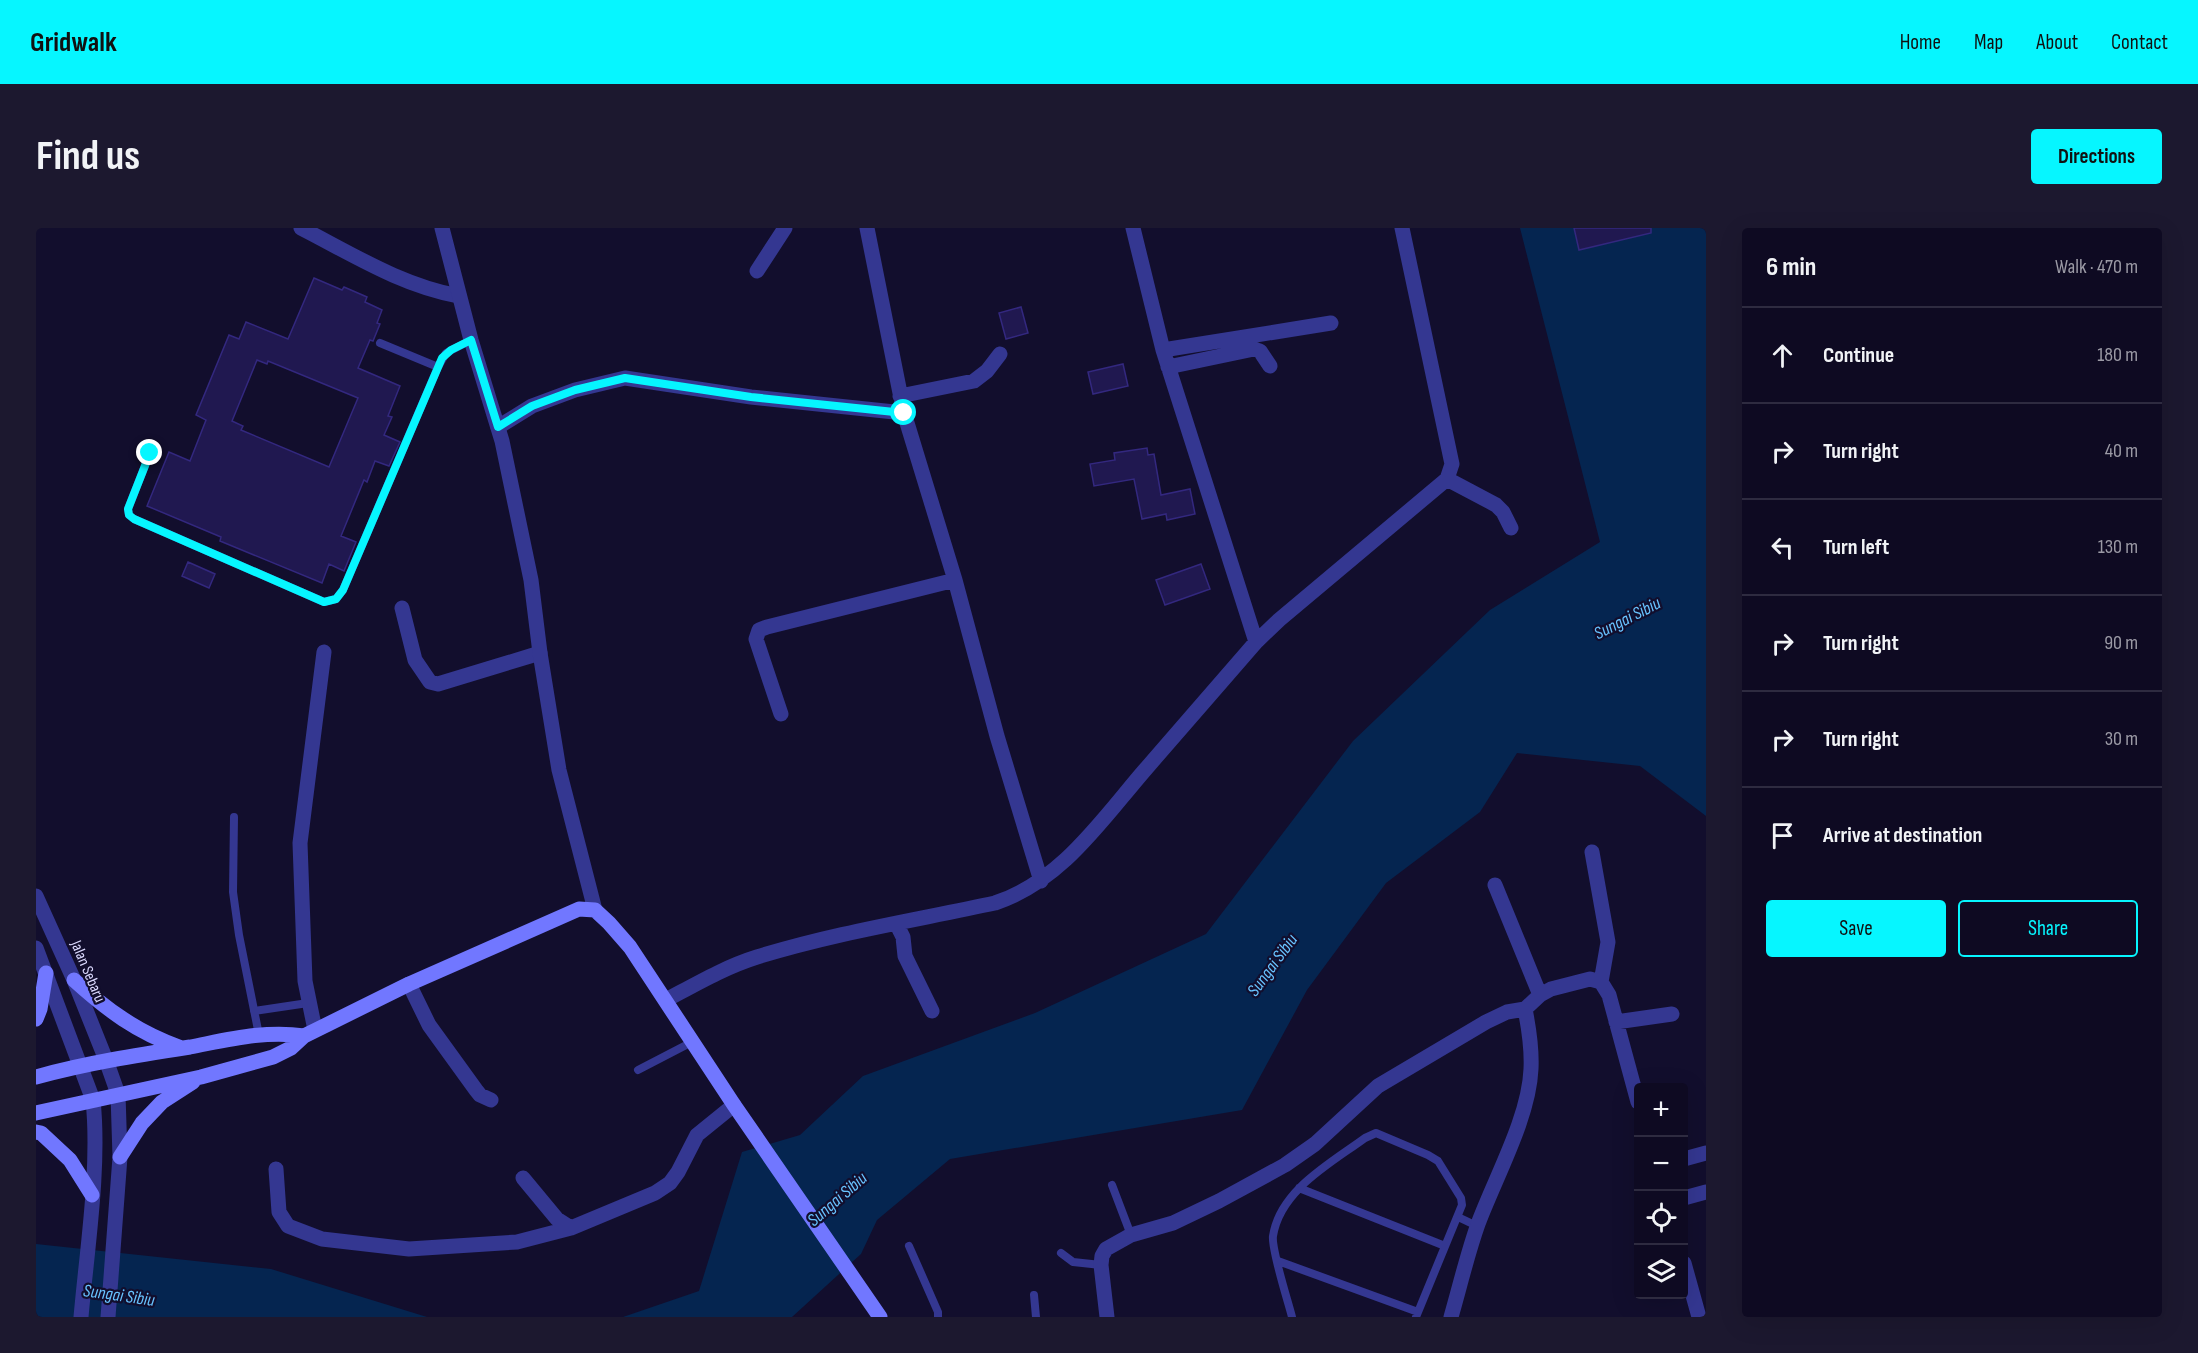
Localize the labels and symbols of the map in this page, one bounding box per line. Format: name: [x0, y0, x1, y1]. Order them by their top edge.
route start: [890, 399, 916, 425]
route end: [136, 439, 162, 465]
water label: Sungai Sibiu: [1590, 592, 1665, 644]
water label: Sungai Sibiu: [1243, 930, 1302, 1001]
street label: Jalan Sebaru: [66, 937, 109, 1005]
water label: Sungai Sibiu: [803, 1167, 872, 1231]
water label: Sungai Sibiu: [82, 1280, 157, 1311]

